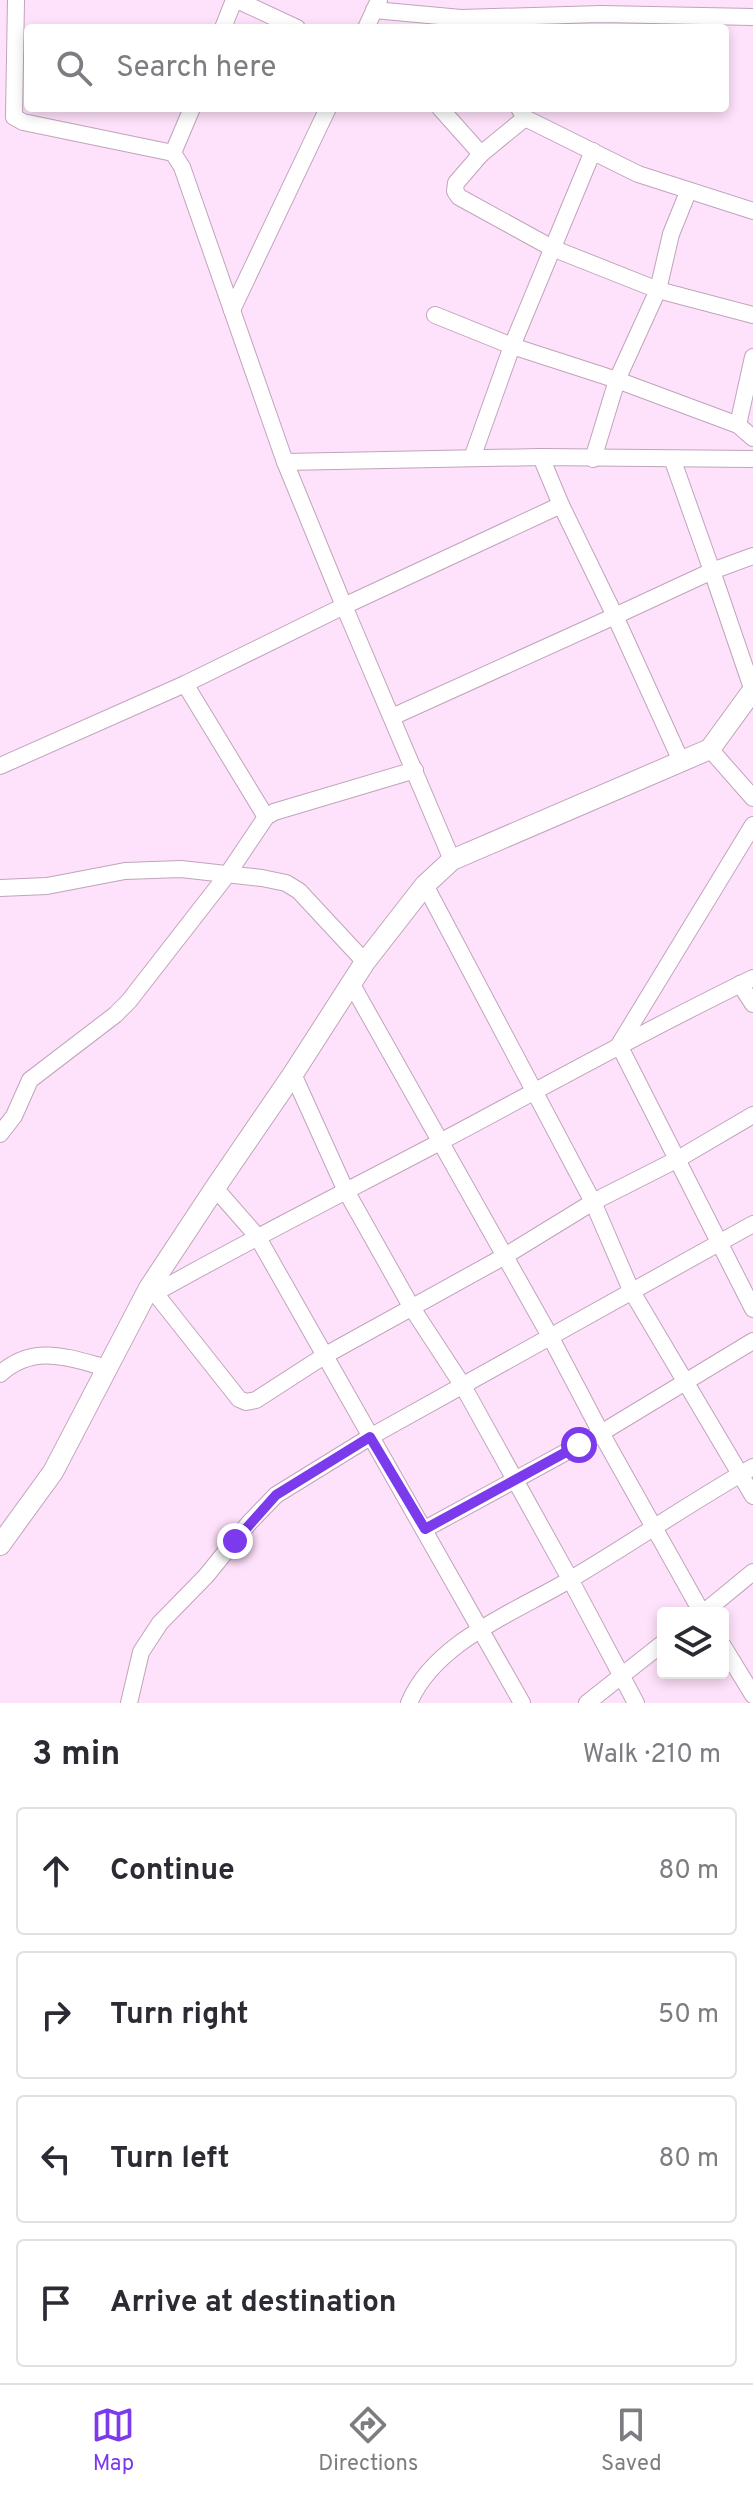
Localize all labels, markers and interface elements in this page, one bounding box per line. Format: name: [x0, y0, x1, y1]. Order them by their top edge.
search box: [24, 24, 729, 112]
icon: search: [52, 46, 96, 90]
text: Search here: [116, 50, 276, 87]
route start: [561, 1427, 597, 1463]
route end: [217, 1523, 253, 1559]
map controls: [657, 1607, 729, 1679]
button: layers: [657, 1607, 729, 1679]
text: 3 min: [32, 1734, 120, 1777]
text: Walk · 210 m: [583, 1739, 721, 1772]
icon: ahead: [34, 1849, 78, 1893]
text: Continue: [110, 1853, 235, 1890]
text: 80 m: [659, 1855, 719, 1888]
icon: right: [34, 1993, 78, 2037]
text: Turn right: [110, 1997, 248, 2034]
text: 50 m: [658, 1999, 719, 2032]
icon: left: [34, 2137, 78, 2181]
text: Turn left: [110, 2141, 230, 2178]
text: 80 m: [659, 2143, 719, 2176]
icon: arrive: [34, 2281, 78, 2325]
text: Arrive at destination: [110, 2285, 396, 2322]
tab: Map: [91, 2403, 135, 2478]
tab: Directions: [318, 2403, 418, 2478]
tab: Saved: [601, 2403, 662, 2478]

